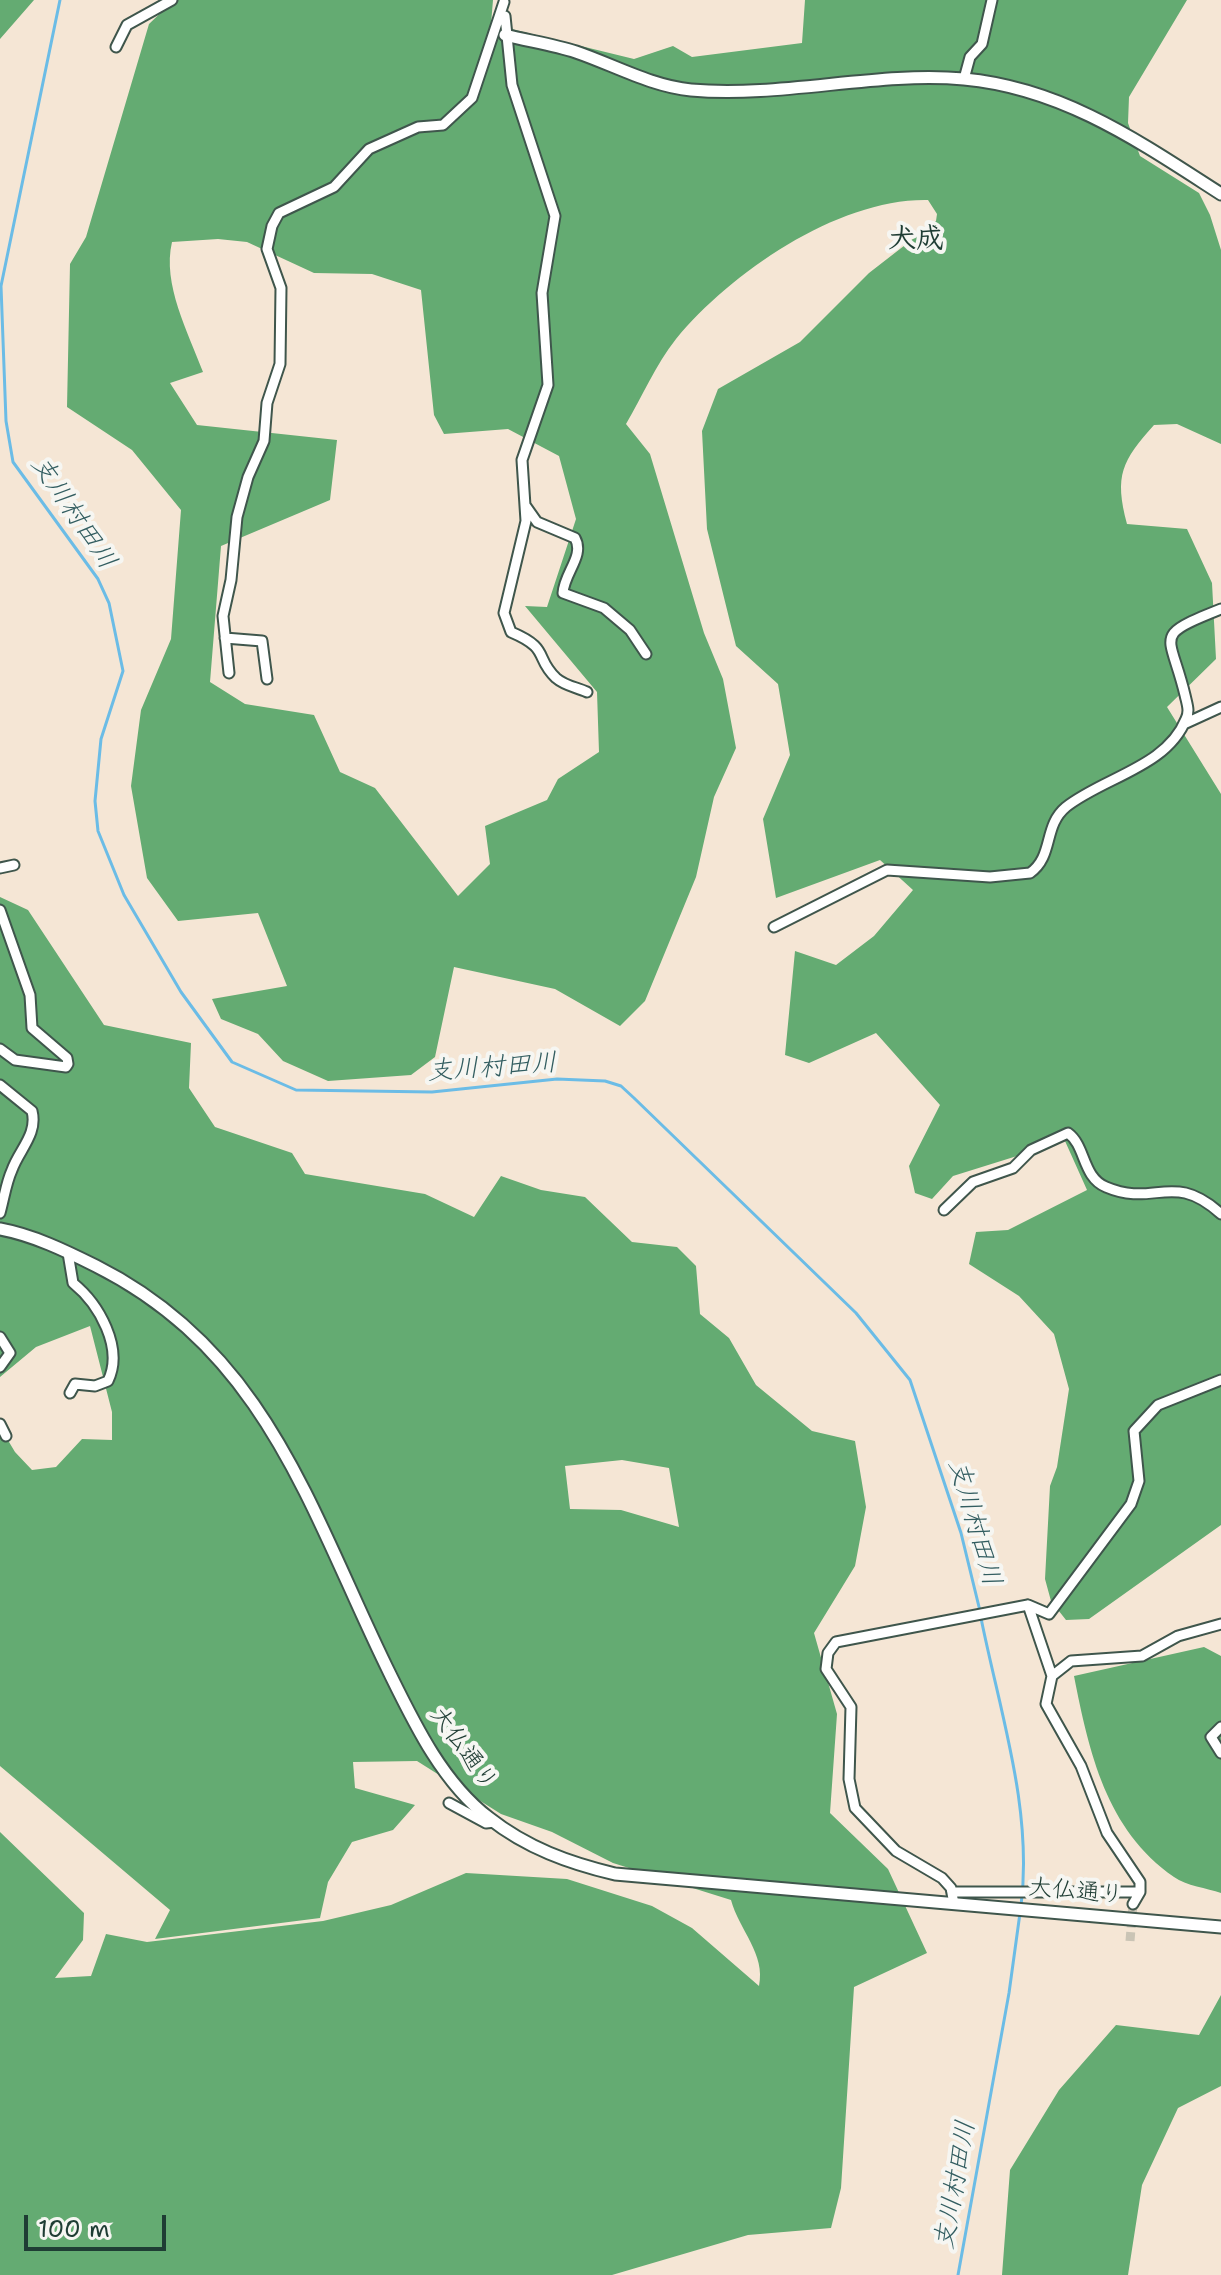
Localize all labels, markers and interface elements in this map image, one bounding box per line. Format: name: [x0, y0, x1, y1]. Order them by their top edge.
district label: 犬成: [888, 223, 944, 257]
water label: 支川村田川: [24, 450, 122, 576]
water label: 支川村田川: [426, 1048, 558, 1088]
water label: 支川村田川: [941, 1456, 1007, 1590]
street label: 大仏通り: [423, 1702, 503, 1796]
street label: 大仏通り: [1027, 1873, 1125, 1911]
water label: 支川村田川: [929, 2118, 983, 2252]
scale bar: [28, 2199, 170, 2249]
text: 100 m: [38, 2213, 110, 2245]

